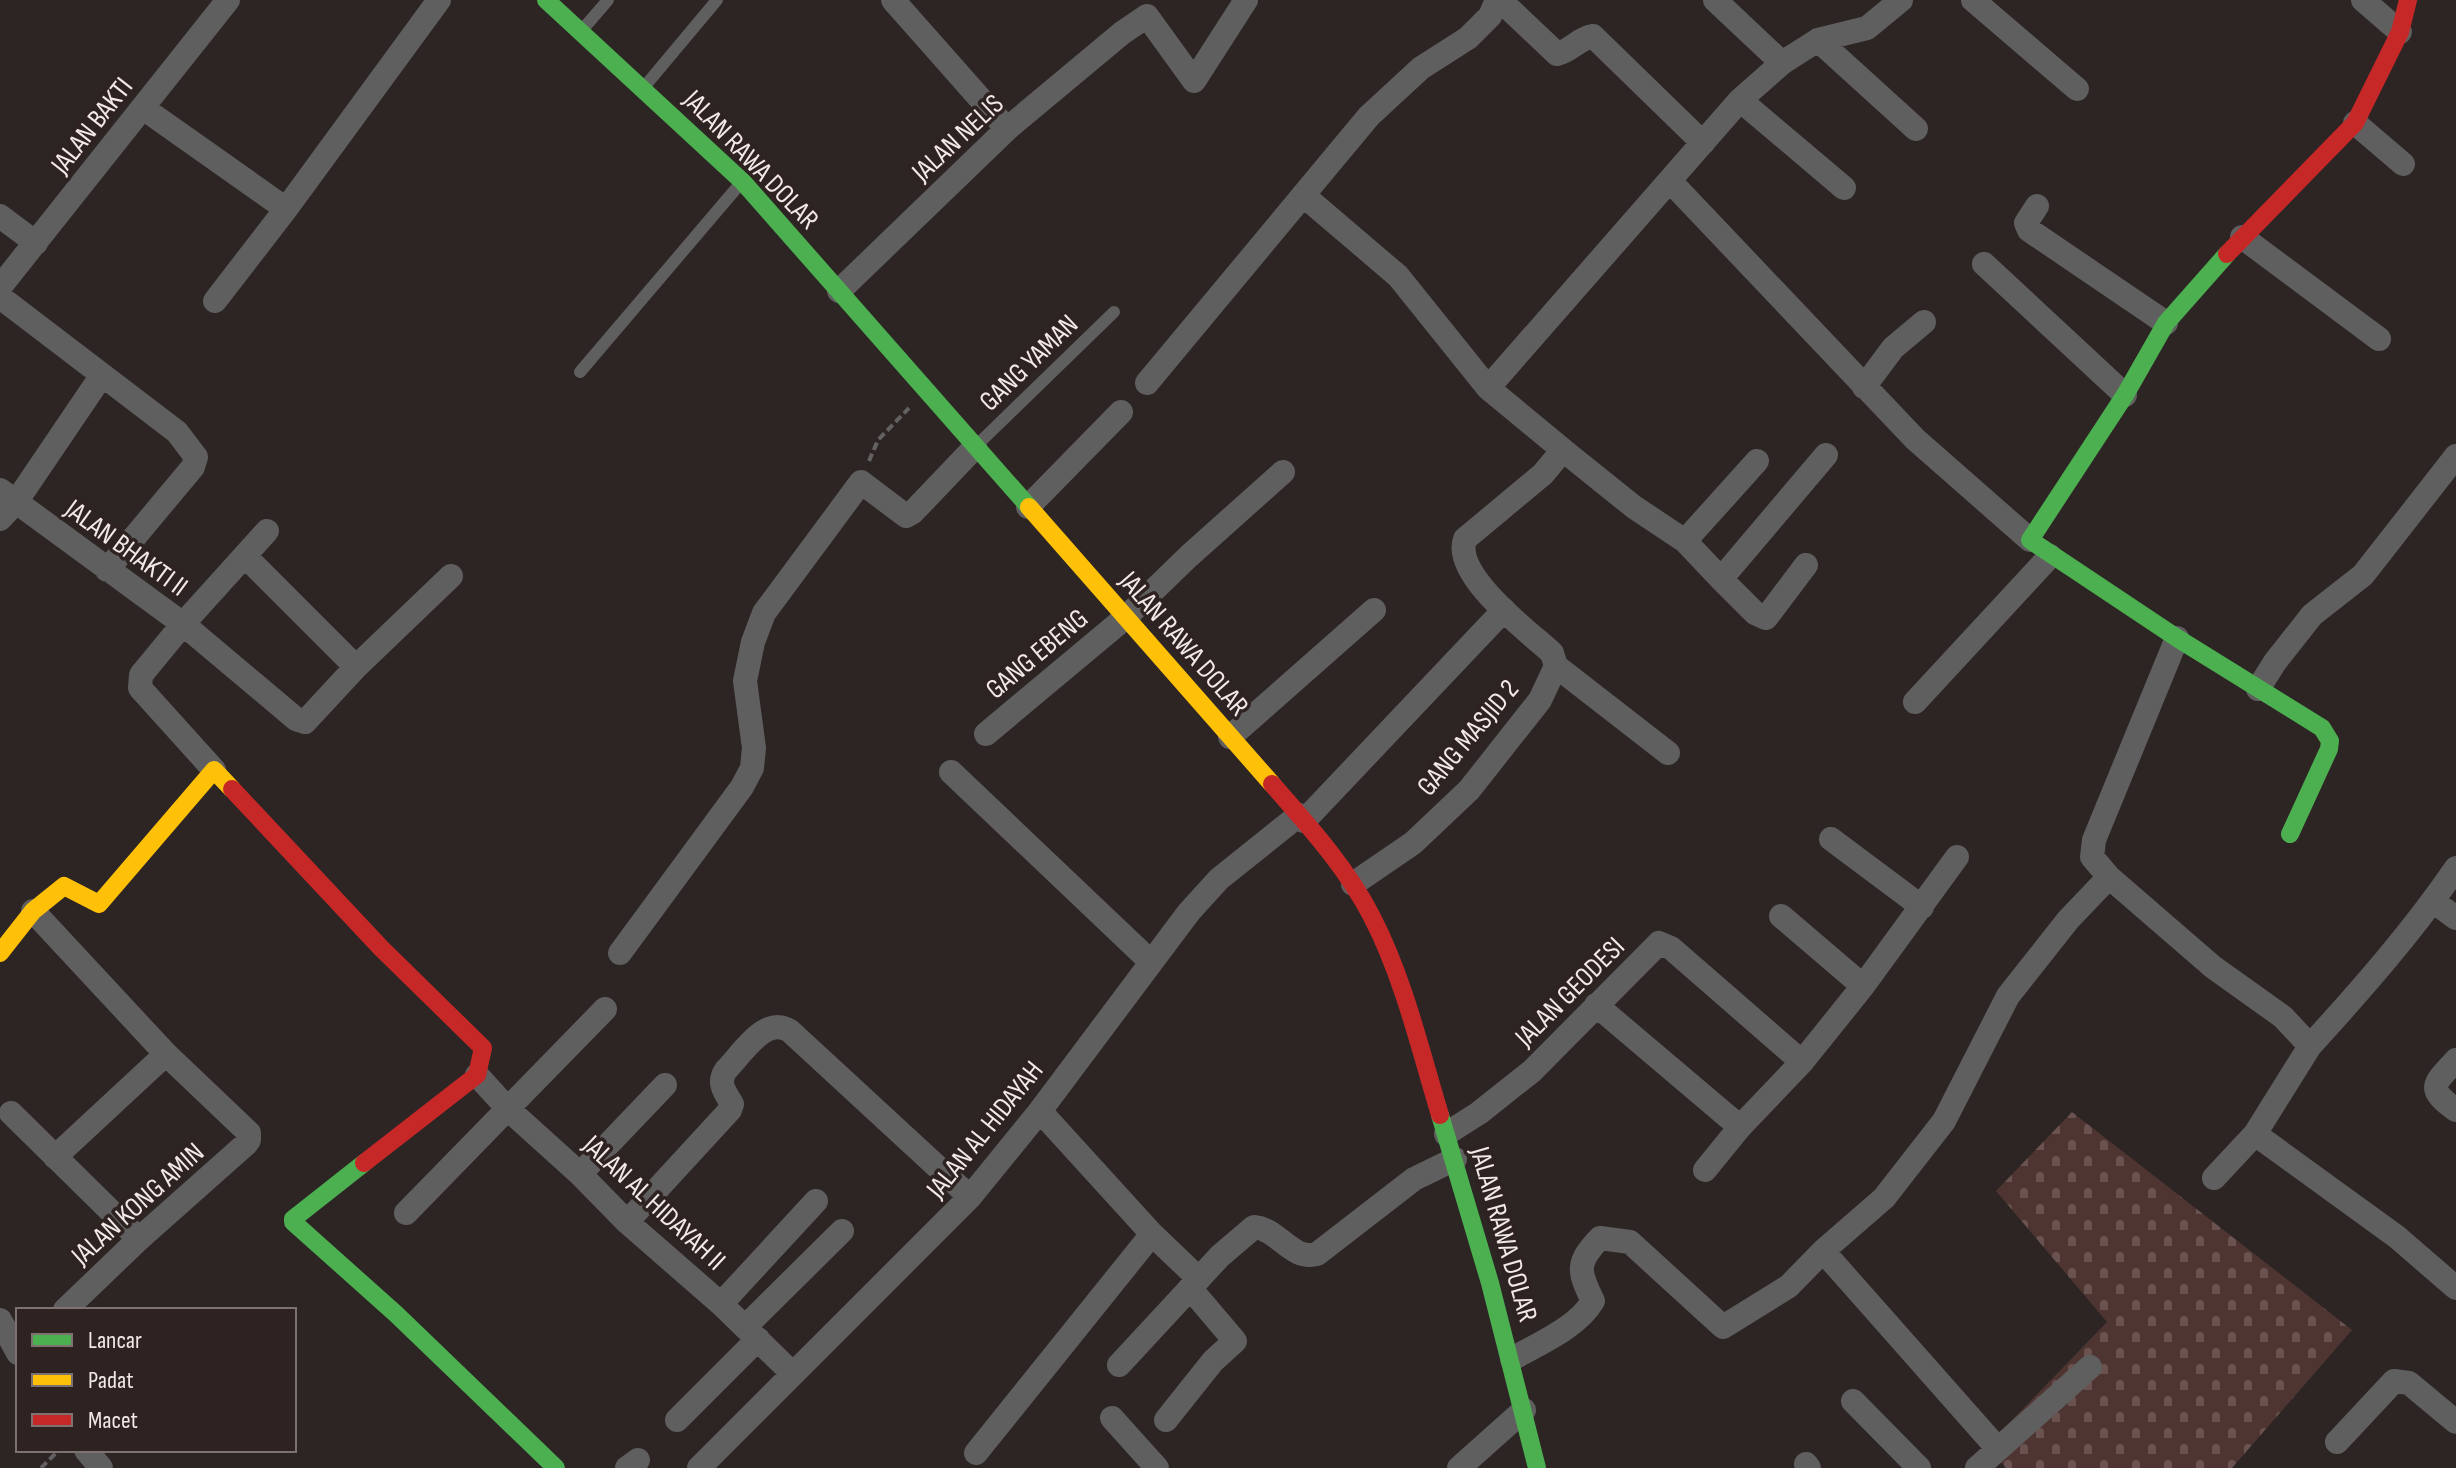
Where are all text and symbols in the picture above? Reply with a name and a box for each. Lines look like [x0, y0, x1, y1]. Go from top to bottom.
street label: JALAN BAKTI [44, 71, 140, 181]
street label: JALAN RAWA DOLAR [676, 83, 825, 236]
street label: JALAN NELIS [905, 88, 1011, 189]
street label: GANG YAMAN [973, 308, 1085, 418]
street label: JALAN BHAKTI II [58, 492, 194, 604]
street label: JALAN RAWA DOLAR [1112, 564, 1256, 723]
street label: GANG EBENG [979, 602, 1095, 706]
street label: GANG MASJID 2 [1410, 673, 1526, 803]
street label: JALAN GEODESI [1508, 931, 1632, 1054]
street label: JALAN AL HIDAYAH [919, 1055, 1050, 1206]
street label: JALAN AL HIDAYAH II [575, 1128, 732, 1277]
street label: JALAN KONG AMIN [64, 1136, 211, 1273]
street label: JALAN RAWA DOLAR [1463, 1142, 1544, 1326]
legend [16, 1308, 296, 1452]
text: Lancar [88, 1326, 142, 1355]
text: Padat [88, 1366, 134, 1395]
text: Macet [88, 1406, 138, 1435]

